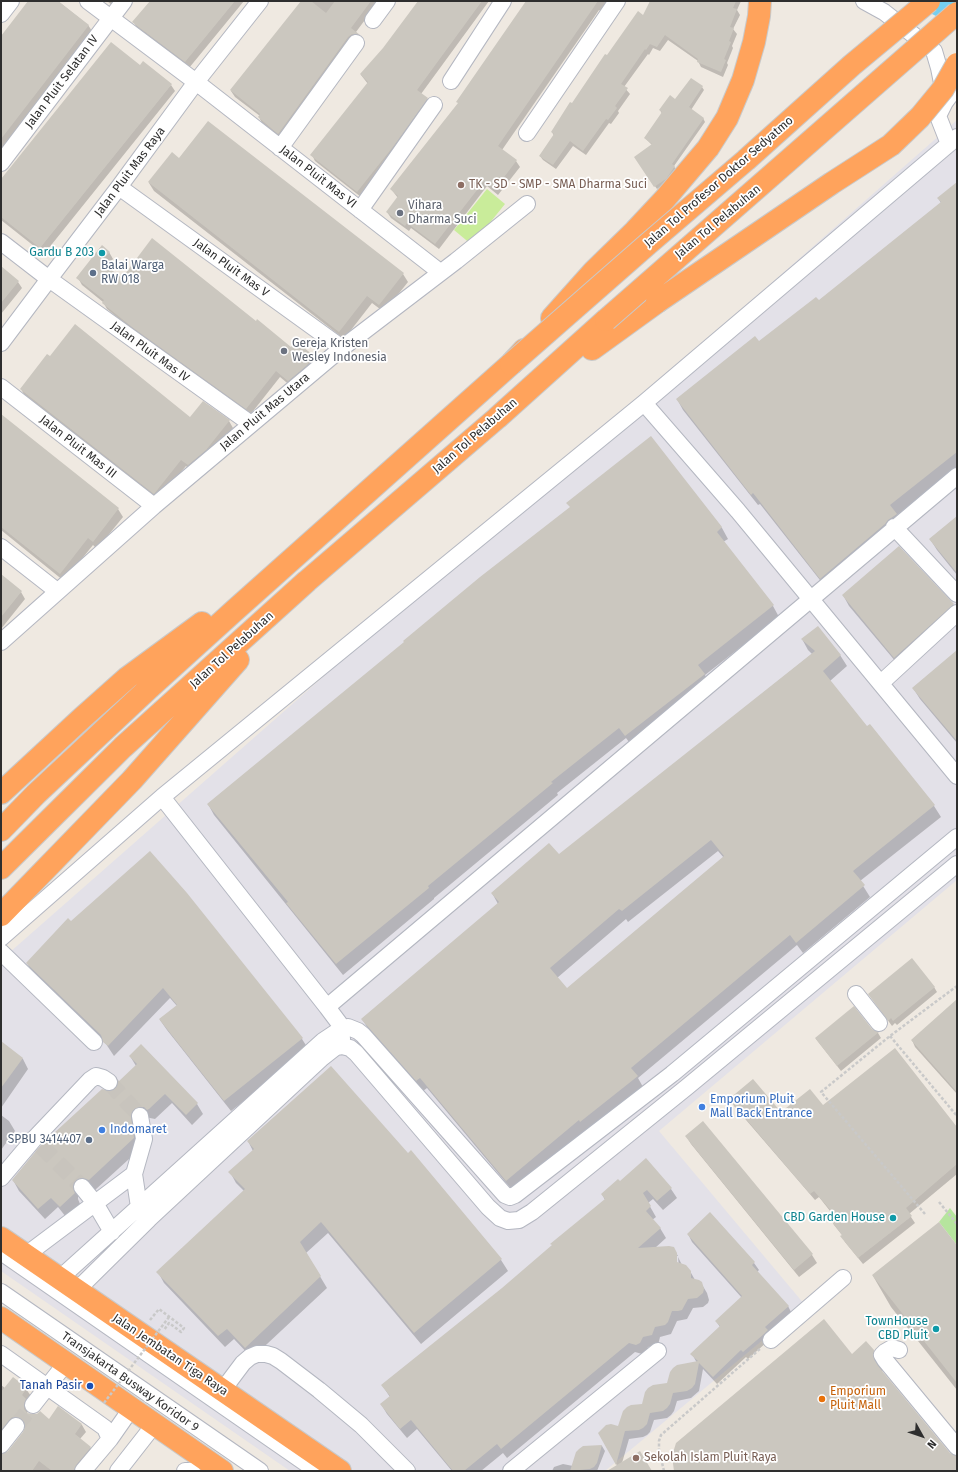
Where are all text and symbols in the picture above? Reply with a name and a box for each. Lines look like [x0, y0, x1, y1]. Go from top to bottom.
street label: Jalan Pluit Selatan IV [22, 33, 102, 131]
street label: Jalan Tol Profesor Doktor Sedyatmo [642, 113, 796, 251]
street label: Jalan Pluit Mas Raya [92, 124, 168, 220]
street label: Jalan Pluit Mas VI [277, 143, 359, 211]
place label: TK - SD - SMP - SMA Dharma Suci [469, 178, 647, 192]
marker: TK - SD - SMP - SMA Dharma Suci [456, 180, 466, 190]
street label: Jalan Tol Pelabuhan [672, 182, 764, 262]
place label: Vihara Dharma Suci [408, 199, 477, 227]
marker: Vihara Dharma Suci [395, 208, 405, 218]
street label: Jalan Pluit Mas V [190, 236, 272, 300]
place label: Gardu B 203 [29, 246, 94, 260]
marker: Gardu B 203 [97, 248, 107, 258]
place label: Balai Warga RW 018 [101, 259, 164, 287]
marker: Balai Warga RW 018 [88, 268, 98, 278]
street label: Jalan Pluit Mas IV [108, 319, 192, 385]
place label: Gereja Kristen Wesley Indonesia [292, 337, 387, 365]
marker: Gereja Kristen Wesley Indonesia [279, 346, 289, 356]
street label: Jalan Pluit Mas Utara [217, 370, 313, 454]
street label: Jalan Tol Pelabuhan [430, 395, 520, 477]
street label: Jalan Pluit Mas III [37, 412, 119, 482]
street label: Jalan Tol Pelabuhan [187, 609, 277, 691]
place label: Emporium Pluit Mall Back Entrance [710, 1093, 812, 1121]
marker: Emporium Pluit Mall Back Entrance [697, 1102, 707, 1112]
place label: Indomaret [110, 1123, 167, 1137]
marker: Indomaret [97, 1125, 107, 1135]
place label: SPBU 3414407 [8, 1133, 81, 1147]
marker: SPBU 3414407 [84, 1135, 94, 1145]
place label: CBD Garden House [783, 1211, 885, 1225]
marker: CBD Garden House [888, 1213, 898, 1223]
street label: Jalan Jembatan Tiga Raya [109, 1311, 231, 1399]
place label: TownHouse CBD Pluit [866, 1315, 928, 1343]
marker: TownHouse CBD Pluit [931, 1324, 941, 1334]
street label: Transjakarta Busway Koridor 9 [59, 1329, 201, 1435]
place label: Tanah Pasir [20, 1379, 82, 1393]
marker: Tanah Pasir [85, 1381, 95, 1391]
place label: Emporium Pluit Mall [830, 1385, 886, 1413]
marker: Emporium Pluit Mall [817, 1394, 827, 1404]
north arrow [902, 1416, 942, 1456]
text: N [924, 1437, 939, 1451]
place label: Sekolah Islam Pluit Raya [644, 1451, 777, 1465]
marker: Sekolah Islam Pluit Raya [631, 1453, 641, 1463]

